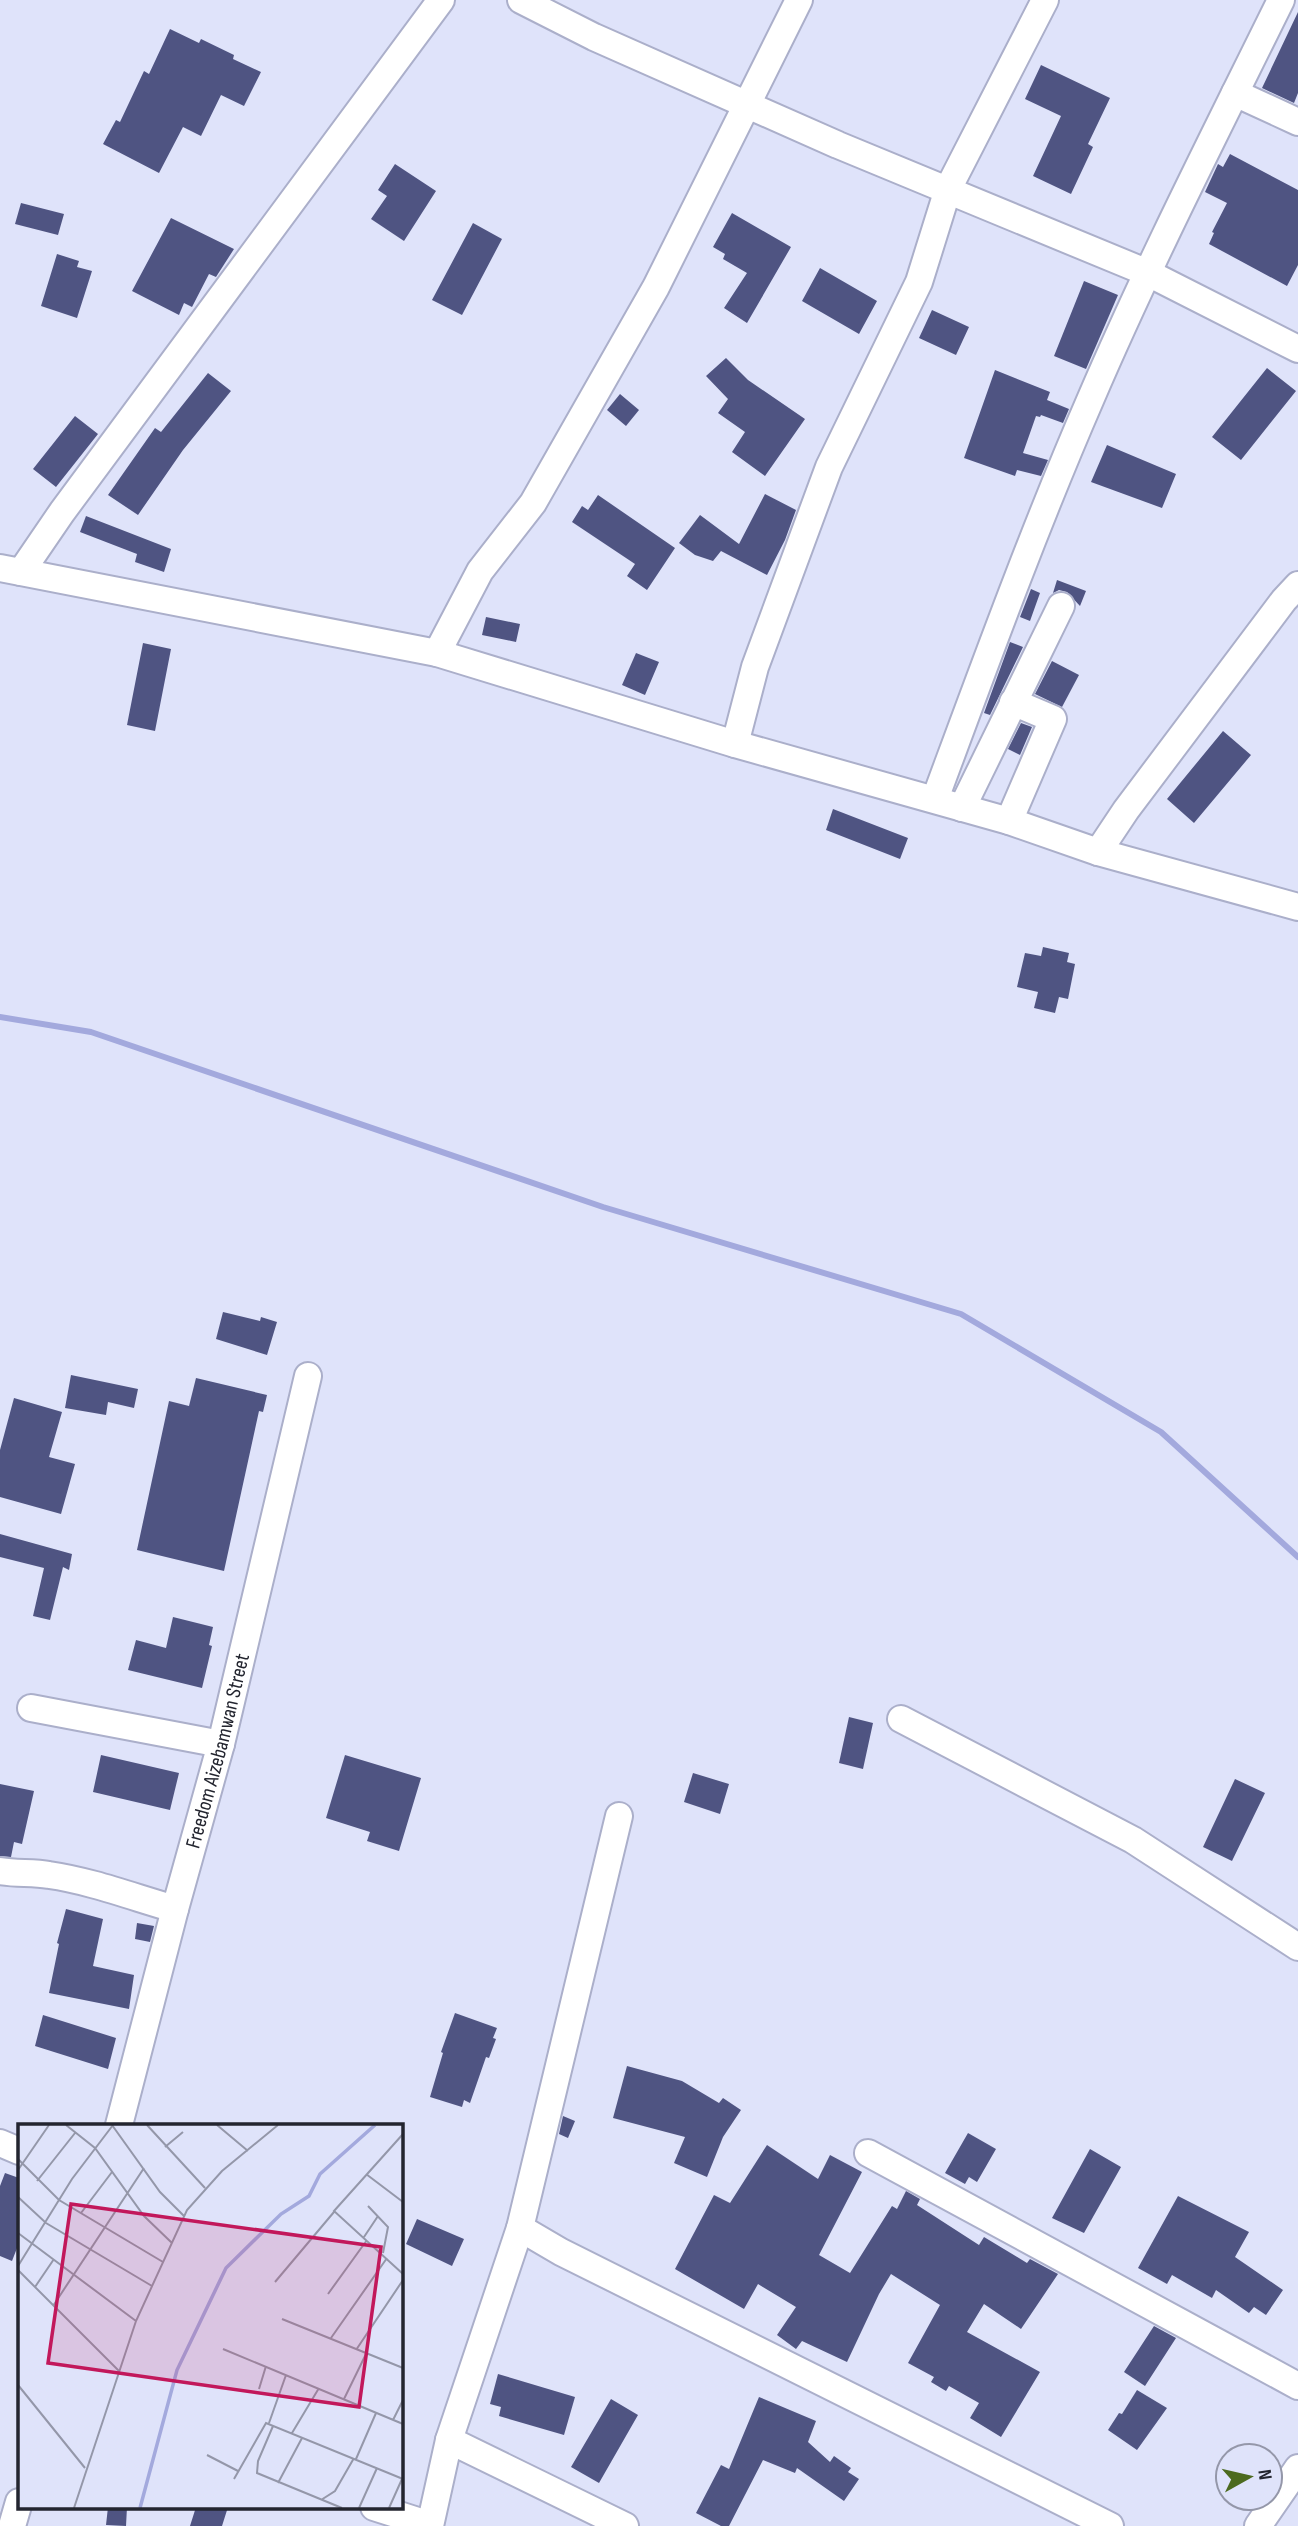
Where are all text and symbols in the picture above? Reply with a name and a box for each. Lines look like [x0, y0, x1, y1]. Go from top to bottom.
street label: Freedom Aizebamwan Street [181, 1651, 255, 1851]
inset map [18, 2124, 402, 2508]
north arrow [1214, 2442, 1284, 2512]
text: N [1252, 2468, 1276, 2481]

